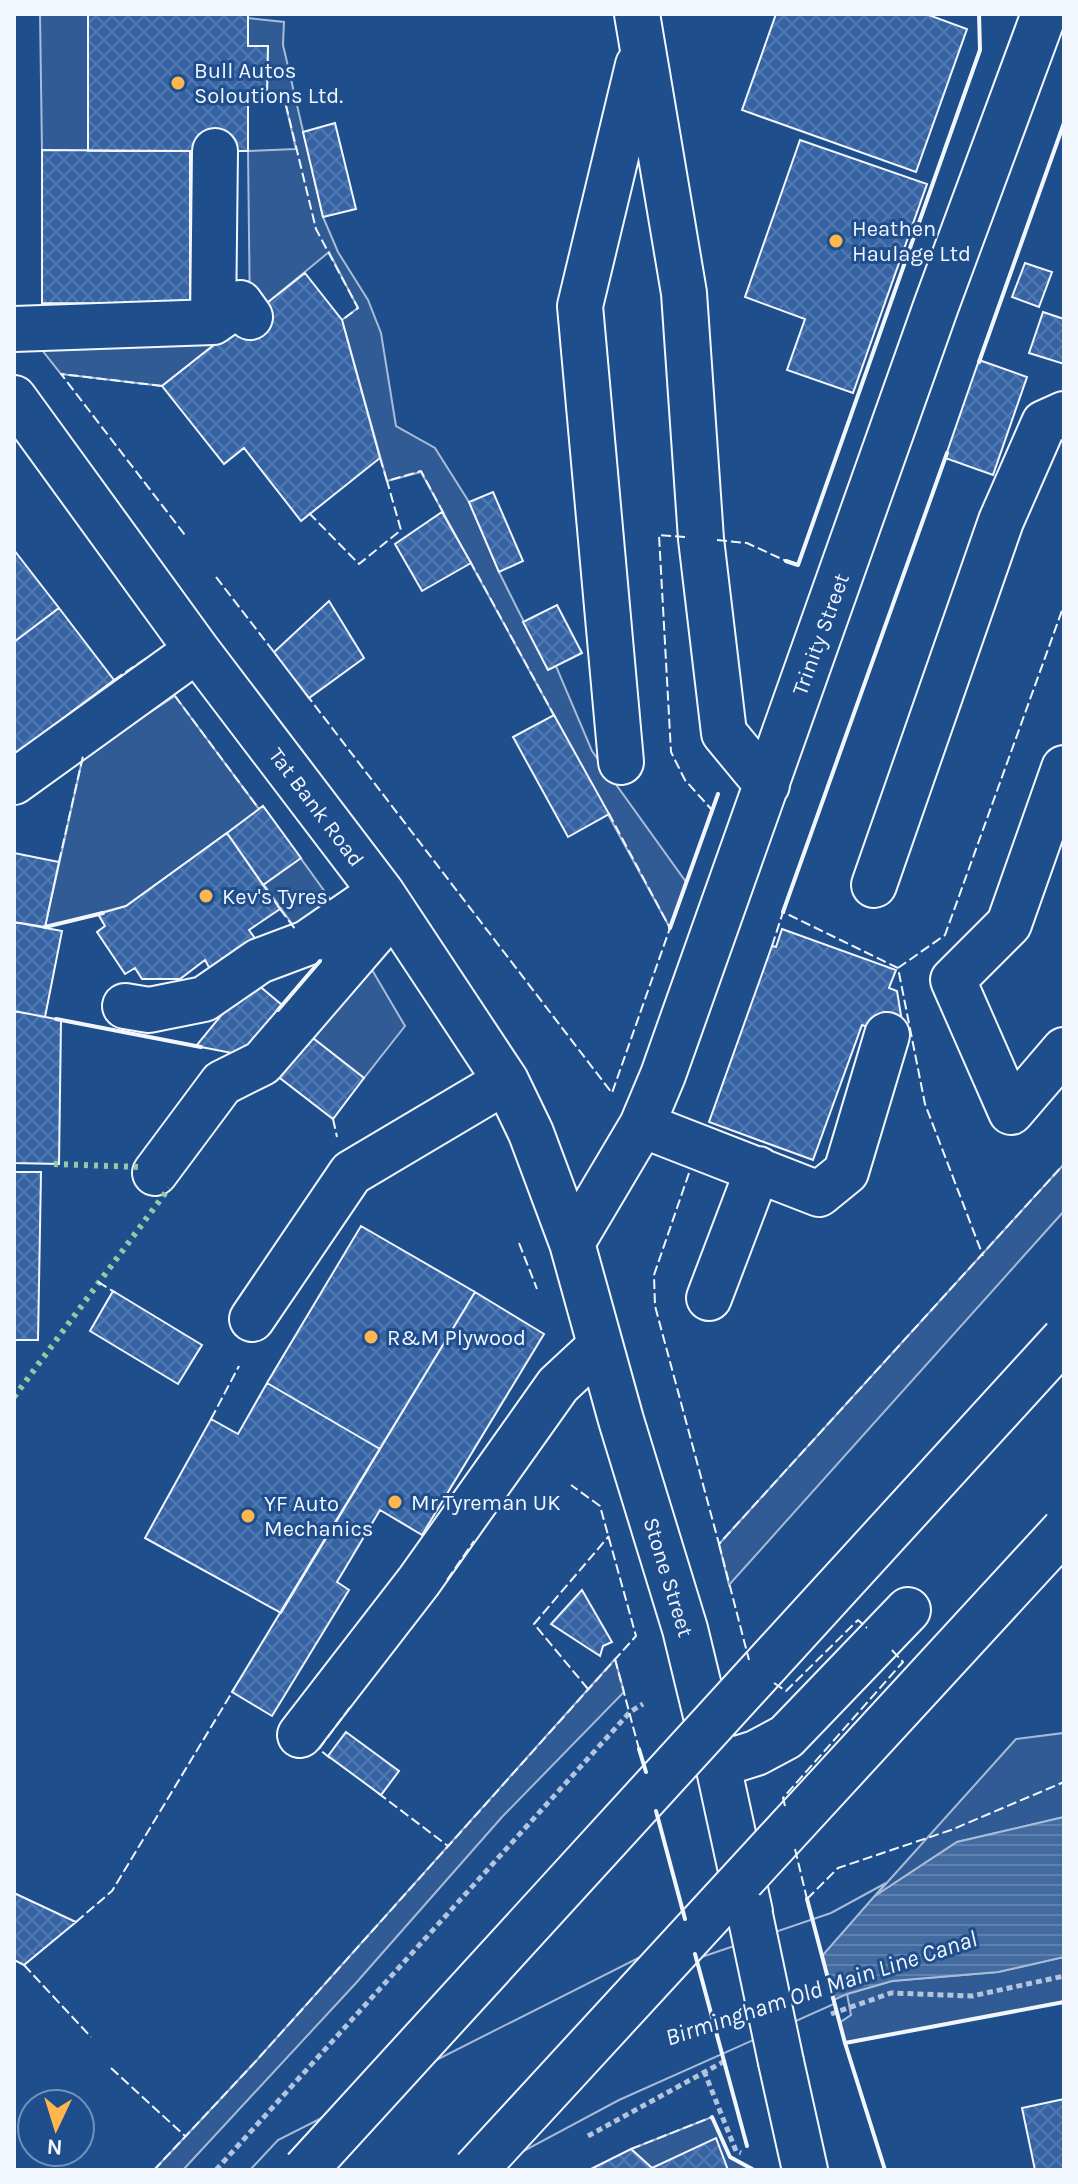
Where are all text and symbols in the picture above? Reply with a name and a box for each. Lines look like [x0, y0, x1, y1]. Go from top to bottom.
place label: Bull Autos Soloutions Ltd. [194, 58, 343, 109]
marker: Bull Autos Soloutions Ltd. [169, 74, 187, 92]
place label: Heathen Haulage Ltd [852, 216, 971, 267]
marker: Heathen Haulage Ltd [827, 232, 845, 250]
street label: Trinity Street [787, 570, 855, 699]
street label: Tat Bank Road [263, 743, 369, 872]
place label: Kev's Tyres [222, 884, 328, 910]
marker: Kev's Tyres [197, 887, 215, 905]
place label: R&M Plywood [387, 1325, 526, 1351]
marker: R&M Plywood [362, 1328, 380, 1346]
place label: Mr Tyreman UK [411, 1490, 561, 1516]
place label: YF Auto Mechanics [264, 1491, 373, 1542]
marker: Mr Tyreman UK [386, 1493, 404, 1511]
marker: YF Auto Mechanics [239, 1507, 257, 1525]
street label: Stone Street [638, 1514, 699, 1640]
water label: Birmingham Old Main Line Canal [662, 1924, 980, 2052]
north arrow [16, 2088, 96, 2168]
text: N [46, 2133, 63, 2160]

